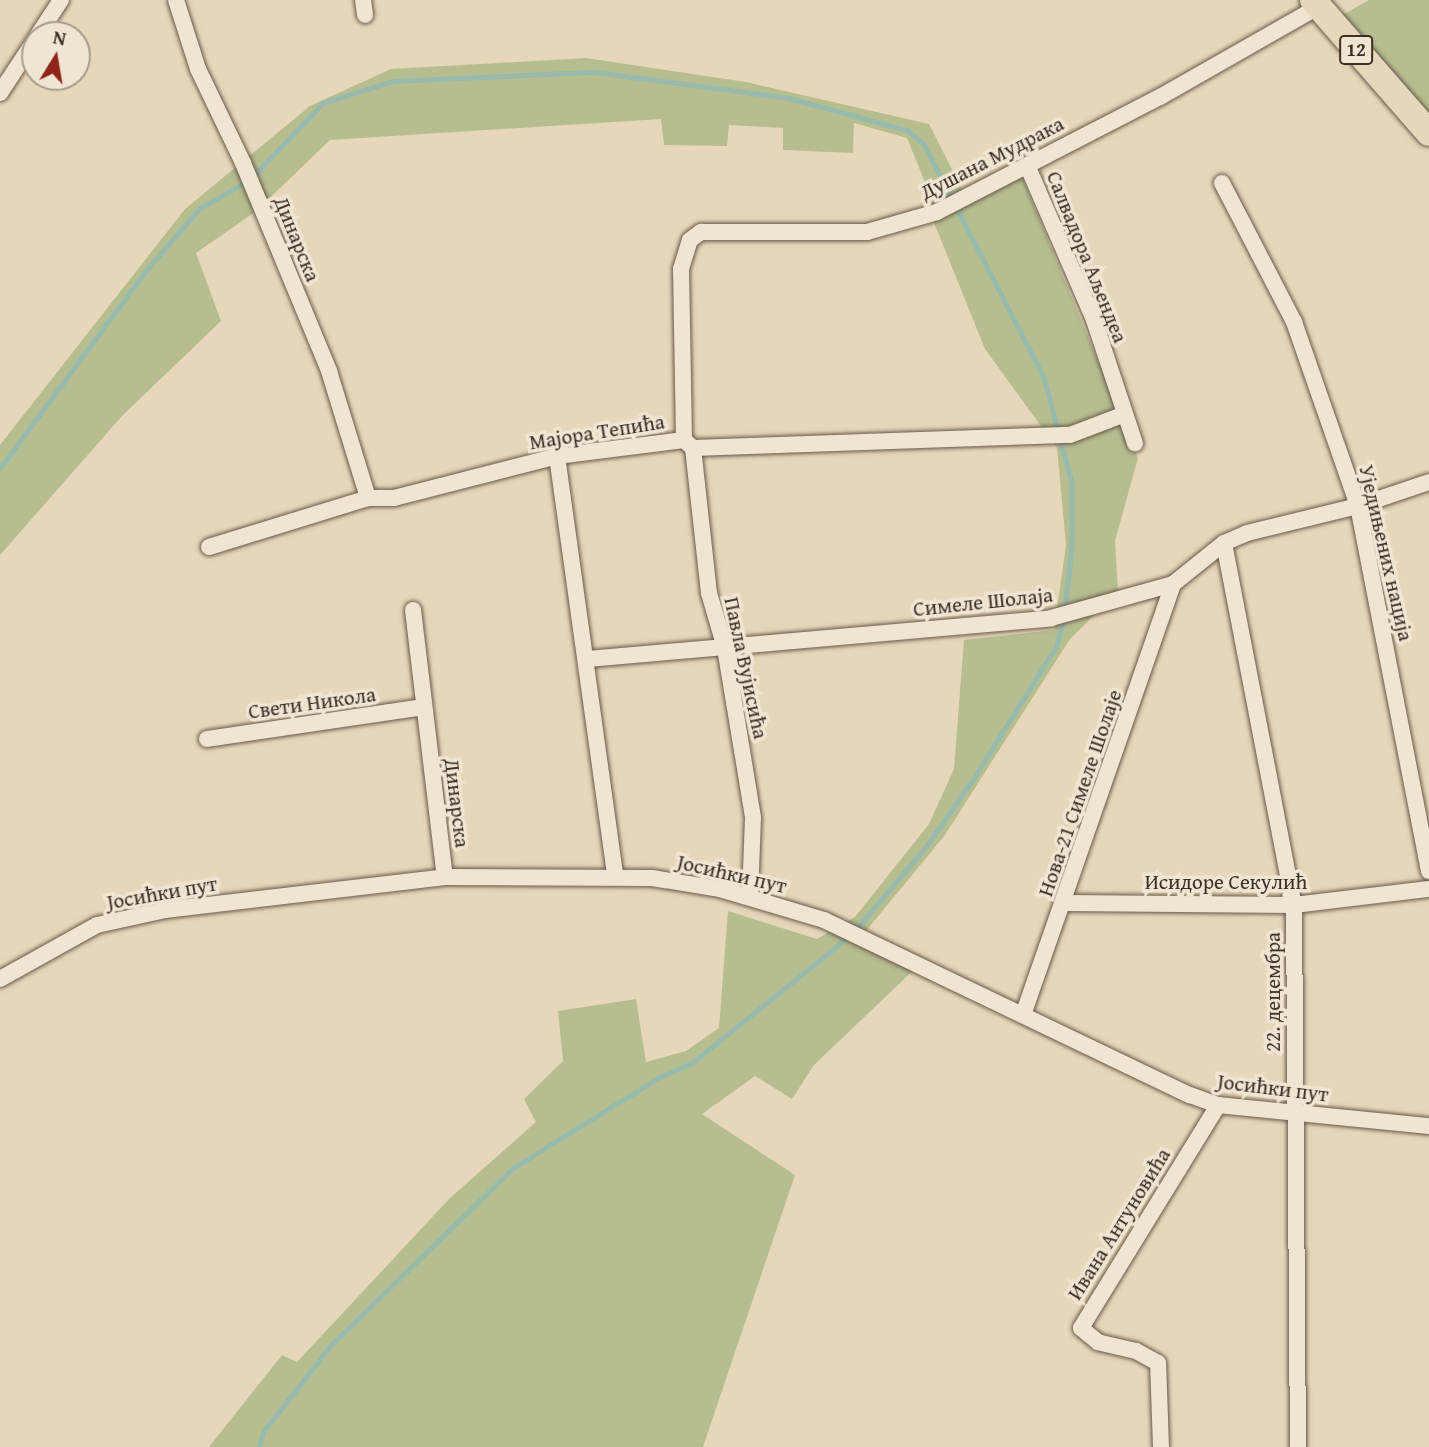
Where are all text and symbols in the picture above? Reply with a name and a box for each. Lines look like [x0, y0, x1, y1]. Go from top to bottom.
north arrow [21, 21, 91, 91]
text: N [51, 22, 69, 52]
road number: 12 [1338, 34, 1374, 66]
street label: Душана Мудрака [916, 111, 1068, 205]
street label: Салвадора Аљендеа [1041, 168, 1133, 346]
street label: Динарска [269, 193, 325, 285]
street label: Мајора Тепића [528, 409, 666, 455]
street label: Уједињених нација [1353, 462, 1419, 644]
street label: Симеле Шолаја [912, 582, 1054, 622]
street label: Павла Вујисића [719, 595, 773, 741]
street label: Свети Никола [247, 682, 377, 724]
street label: Нова-21 Симеле Шолаје [1033, 686, 1127, 900]
street label: Динарска [439, 757, 475, 849]
street label: Јосићки пут [675, 849, 789, 899]
street label: Исидоре Секулић [1145, 869, 1307, 895]
street label: Јосићки пут [105, 871, 219, 915]
street label: 22. децембра [1260, 932, 1286, 1052]
street label: Јосићки пут [1216, 1069, 1330, 1107]
street label: Ивана Антуновића [1062, 1143, 1176, 1305]

